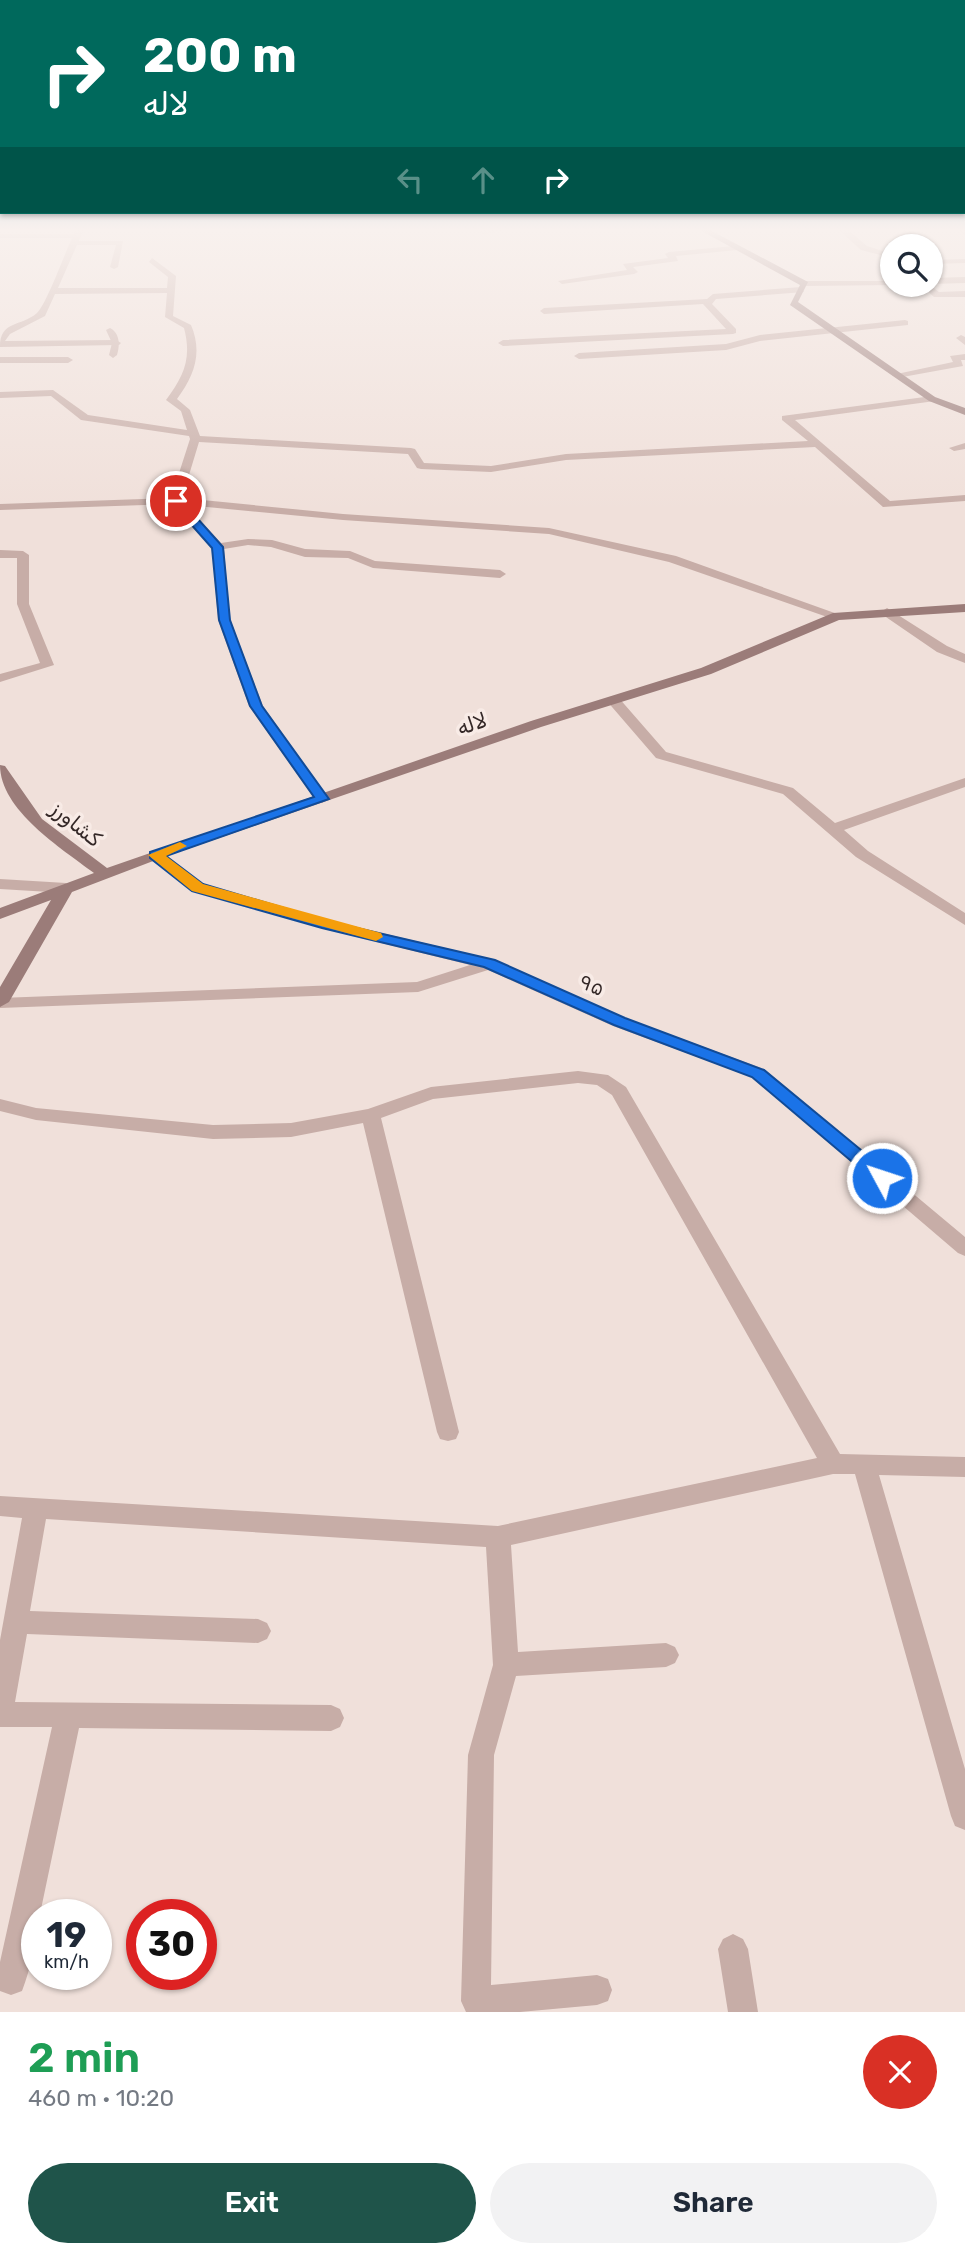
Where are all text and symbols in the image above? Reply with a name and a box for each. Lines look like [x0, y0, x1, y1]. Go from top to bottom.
text: 200 m [143, 26, 297, 84]
icon: right [28, 28, 119, 119]
text: لاله [143, 85, 189, 123]
icon: left [391, 161, 429, 199]
icon: ahead [464, 161, 502, 199]
icon: right [537, 161, 575, 199]
map controls [880, 234, 943, 297]
button: search [880, 234, 943, 297]
pin [146, 471, 206, 531]
icon: arrive [157, 482, 195, 520]
street label: لاله [453, 707, 490, 740]
street label: کشاورز [44, 794, 107, 853]
street label: ۹۵ [576, 968, 609, 1001]
position arrow [845, 1141, 919, 1215]
speed limit sign: 30 [126, 1899, 217, 1990]
text: 19 [47, 1914, 86, 1956]
text: km/h [44, 1951, 89, 1973]
text: 2 min [28, 2033, 140, 2083]
button: close [863, 2035, 937, 2109]
text: 460 m · 10:20 [28, 2084, 174, 2112]
button: Exit [28, 2163, 476, 2243]
button: Share [490, 2163, 937, 2243]

